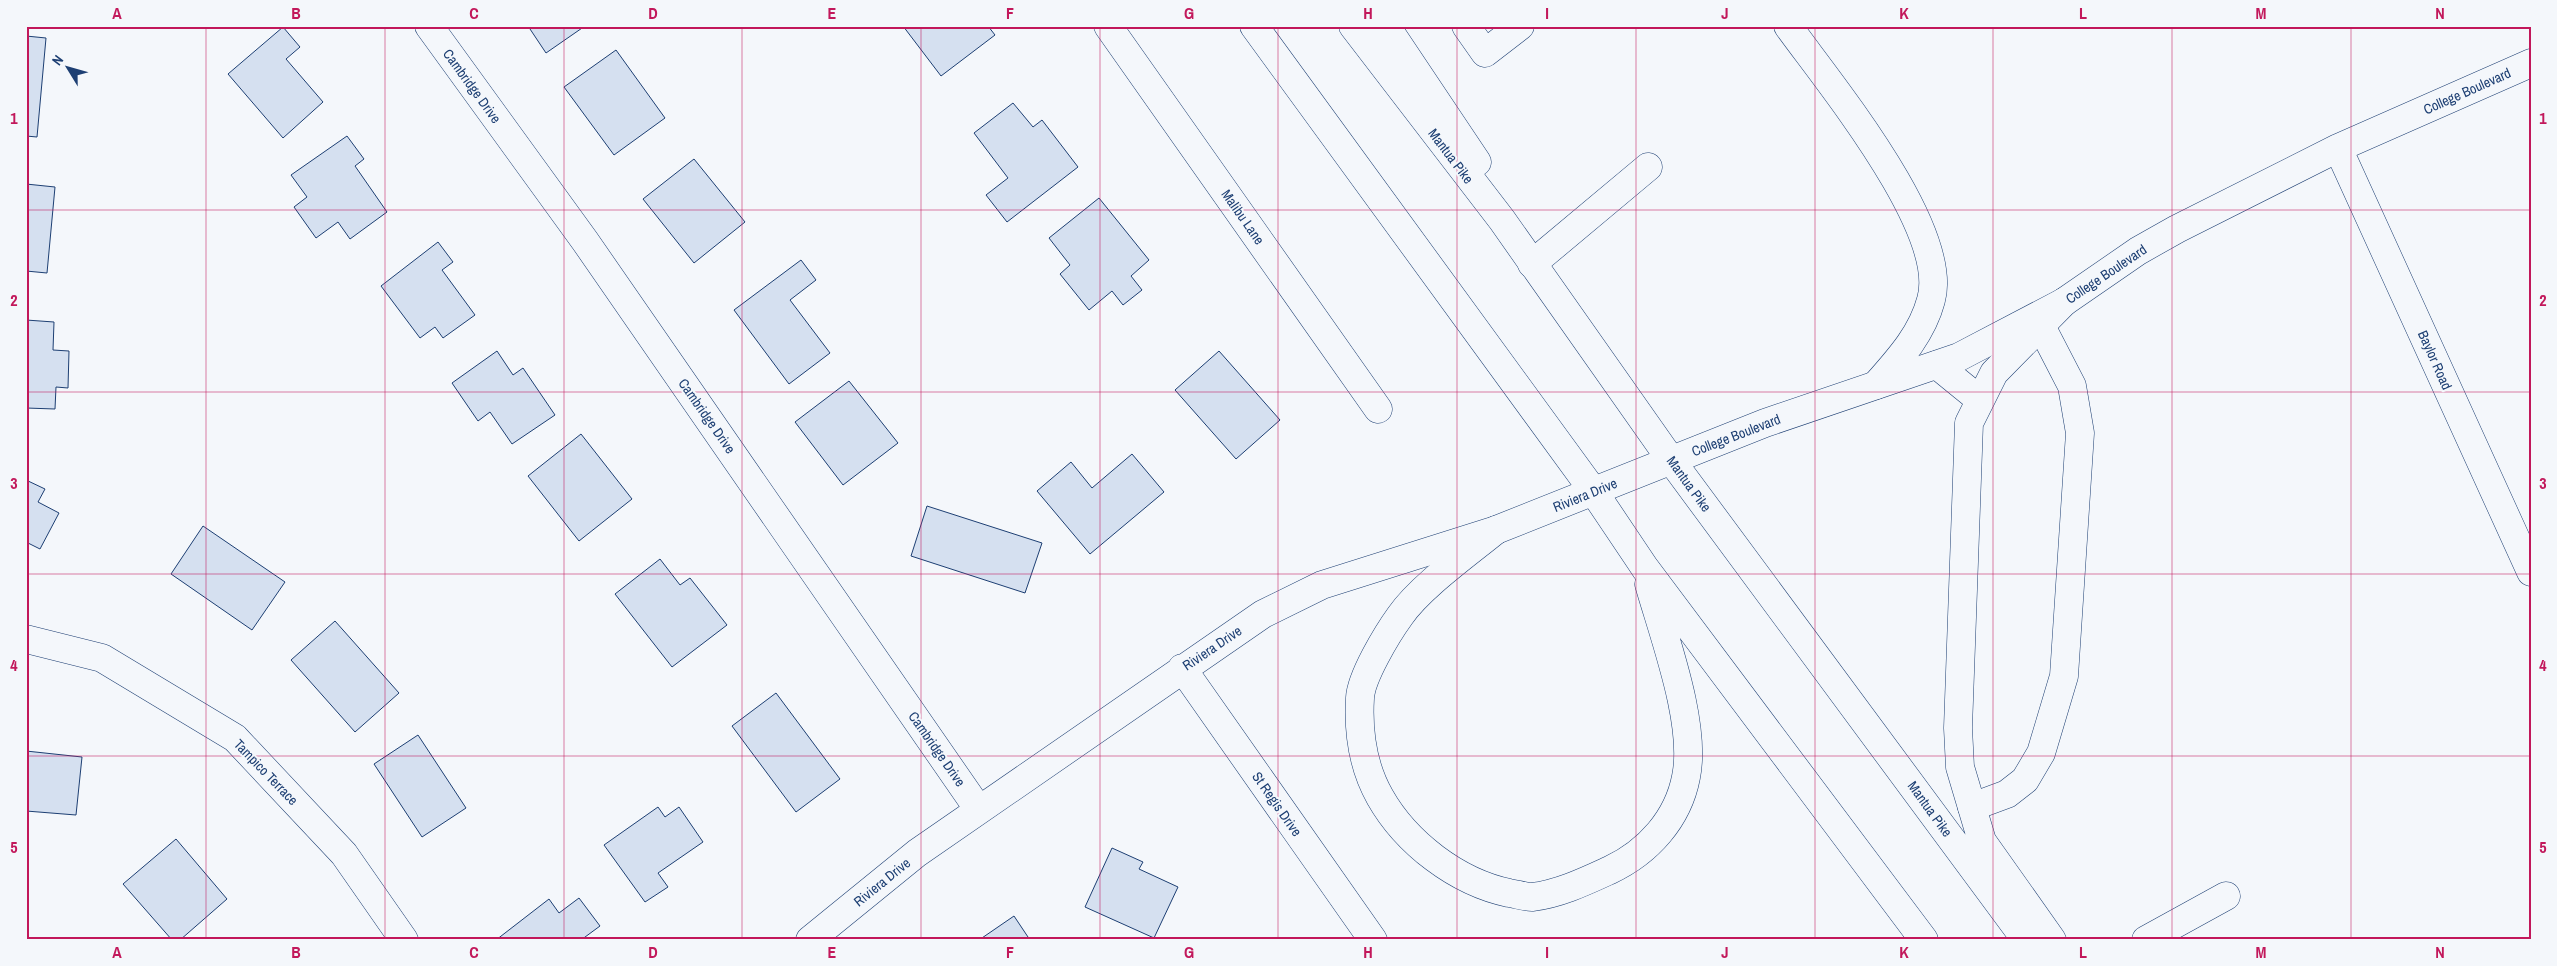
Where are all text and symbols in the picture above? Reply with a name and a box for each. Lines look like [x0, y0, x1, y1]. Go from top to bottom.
text: A [112, 2, 122, 24]
text: B [291, 2, 301, 24]
text: C [469, 2, 479, 24]
text: D [648, 2, 658, 24]
text: E [828, 2, 837, 24]
text: F [1006, 2, 1014, 24]
text: G [1184, 2, 1194, 24]
text: H [1363, 2, 1373, 24]
text: I [1545, 2, 1549, 24]
text: J [1721, 2, 1729, 24]
text: K [1899, 2, 1909, 24]
text: L [2079, 2, 2087, 24]
text: M [2256, 2, 2267, 24]
text: N [2435, 2, 2445, 24]
north arrow [42, 42, 92, 92]
street label: Cambridge Drive [439, 45, 505, 127]
text: N [48, 51, 67, 69]
street label: College Boulevard [2420, 64, 2514, 118]
text: 1 [10, 107, 18, 129]
text: 1 [2539, 107, 2547, 129]
street label: Mantua Pike [1424, 125, 1478, 187]
street label: Malibu Lane [1218, 186, 1268, 248]
street label: College Boulevard [2062, 240, 2150, 308]
text: 2 [10, 289, 18, 311]
text: 2 [2539, 289, 2547, 311]
street label: Baylor Road [2414, 327, 2456, 393]
street label: Cambridge Drive [675, 375, 739, 457]
street label: College Boulevard [1689, 410, 1783, 460]
street label: Mantua Pike [1663, 453, 1715, 515]
text: 3 [10, 472, 18, 494]
text: 3 [2539, 472, 2547, 494]
street label: Riviera Drive [1550, 474, 1620, 516]
street label: Riviera Drive [1179, 622, 1245, 674]
text: 4 [10, 654, 18, 676]
text: 4 [2539, 654, 2547, 676]
street label: Cambridge Drive [905, 708, 969, 790]
street label: Tampico Terrace [230, 735, 302, 809]
street label: St Regis Drive [1248, 768, 1306, 840]
street label: Mantua Pike [1904, 778, 1956, 840]
text: 5 [10, 836, 18, 858]
text: 5 [2539, 836, 2547, 858]
street label: Riviera Drive [850, 854, 914, 910]
text: A [112, 941, 122, 963]
text: B [291, 941, 301, 963]
text: C [469, 941, 479, 963]
text: D [648, 941, 658, 963]
text: E [828, 941, 837, 963]
text: F [1006, 941, 1014, 963]
text: G [1184, 941, 1194, 963]
text: H [1363, 941, 1373, 963]
text: I [1545, 941, 1549, 963]
text: J [1721, 941, 1729, 963]
text: K [1899, 941, 1909, 963]
text: L [2079, 941, 2087, 963]
text: M [2256, 941, 2267, 963]
text: N [2435, 941, 2445, 963]

